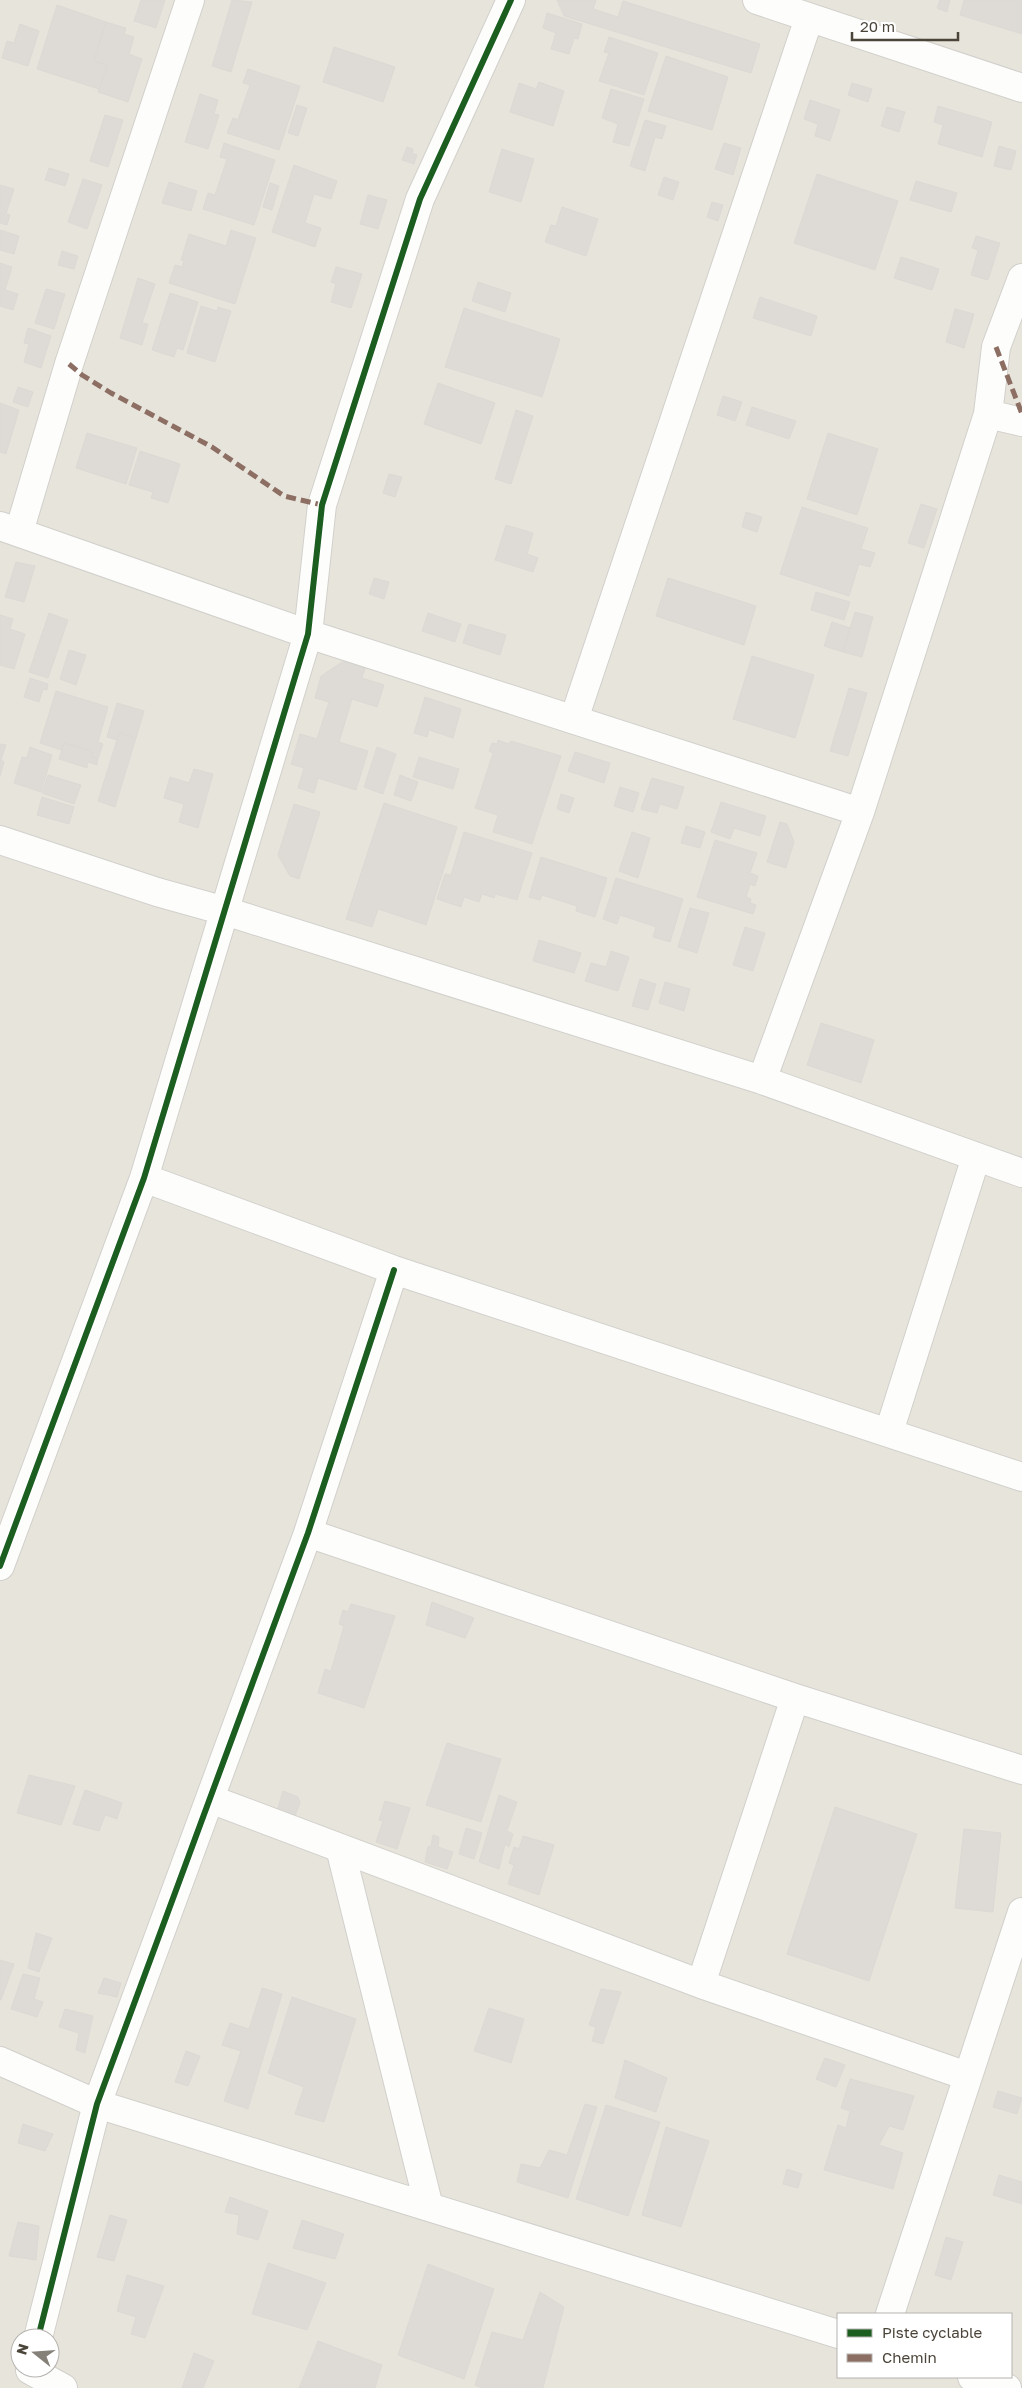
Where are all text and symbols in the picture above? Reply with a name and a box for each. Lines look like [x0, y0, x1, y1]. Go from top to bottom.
scale bar [852, 10, 958, 42]
text: 20 m [860, 17, 895, 35]
legend [837, 2313, 1012, 2378]
text: Piste cyclable [882, 2323, 983, 2341]
north arrow [10, 2328, 60, 2378]
text: N [12, 2341, 32, 2357]
text: Chemin [882, 2348, 937, 2366]

